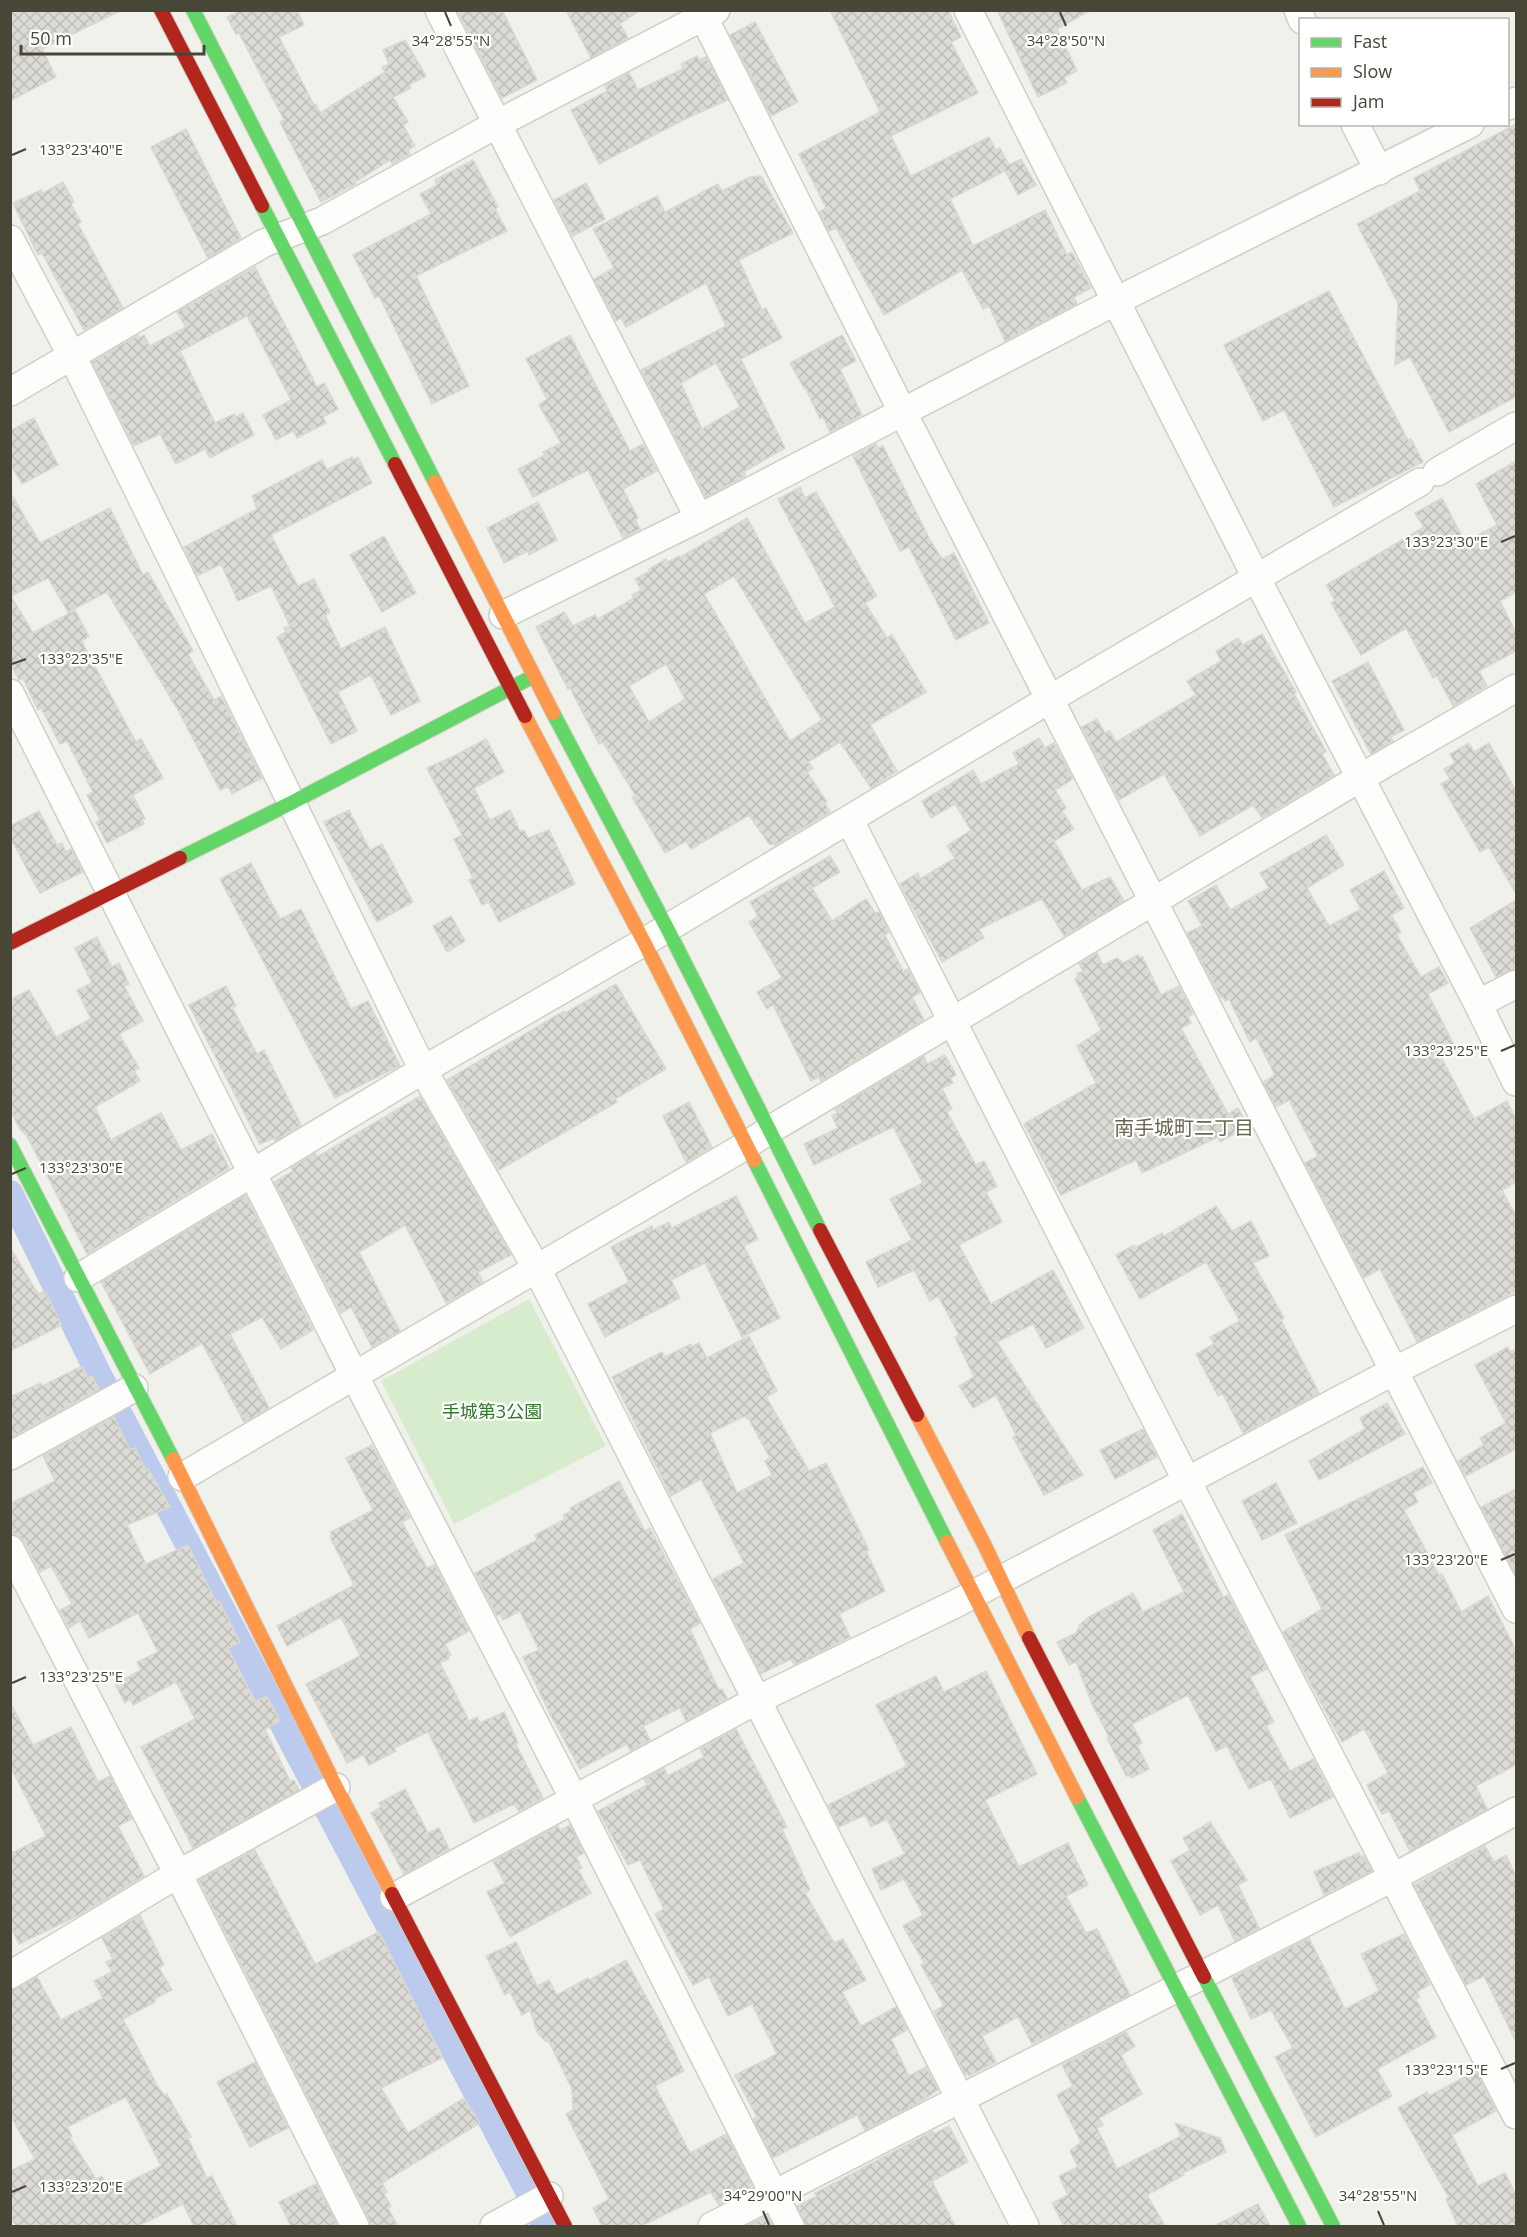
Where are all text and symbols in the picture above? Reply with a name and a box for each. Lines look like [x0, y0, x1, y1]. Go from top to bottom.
scale bar [21, 18, 204, 56]
legend [1299, 18, 1509, 126]
text: 50 m [30, 26, 72, 50]
text: Fast [1353, 29, 1387, 53]
text: 34°28'55"N [412, 30, 490, 50]
text: 34°28'50"N [1027, 30, 1105, 50]
text: Slow [1353, 59, 1392, 83]
text: Jam [1351, 89, 1385, 113]
text: 133°23'40"E [39, 139, 123, 159]
text: 133°23'30"E [1404, 531, 1488, 551]
text: 133°23'35"E [39, 648, 123, 668]
text: 133°23'25"E [1404, 1040, 1488, 1060]
district label: 南手城町二丁目 [1114, 1114, 1254, 1141]
text: 133°23'30"E [39, 1157, 123, 1177]
park label: 手城第3公園 [442, 1399, 542, 1423]
text: 133°23'20"E [1404, 1549, 1488, 1569]
text: 133°23'25"E [39, 1666, 123, 1686]
text: 133°23'15"E [1404, 2059, 1488, 2079]
text: 133°23'20"E [39, 2176, 123, 2196]
text: 34°29'00"N [724, 2185, 802, 2205]
text: 34°28'55"N [1339, 2185, 1417, 2205]

